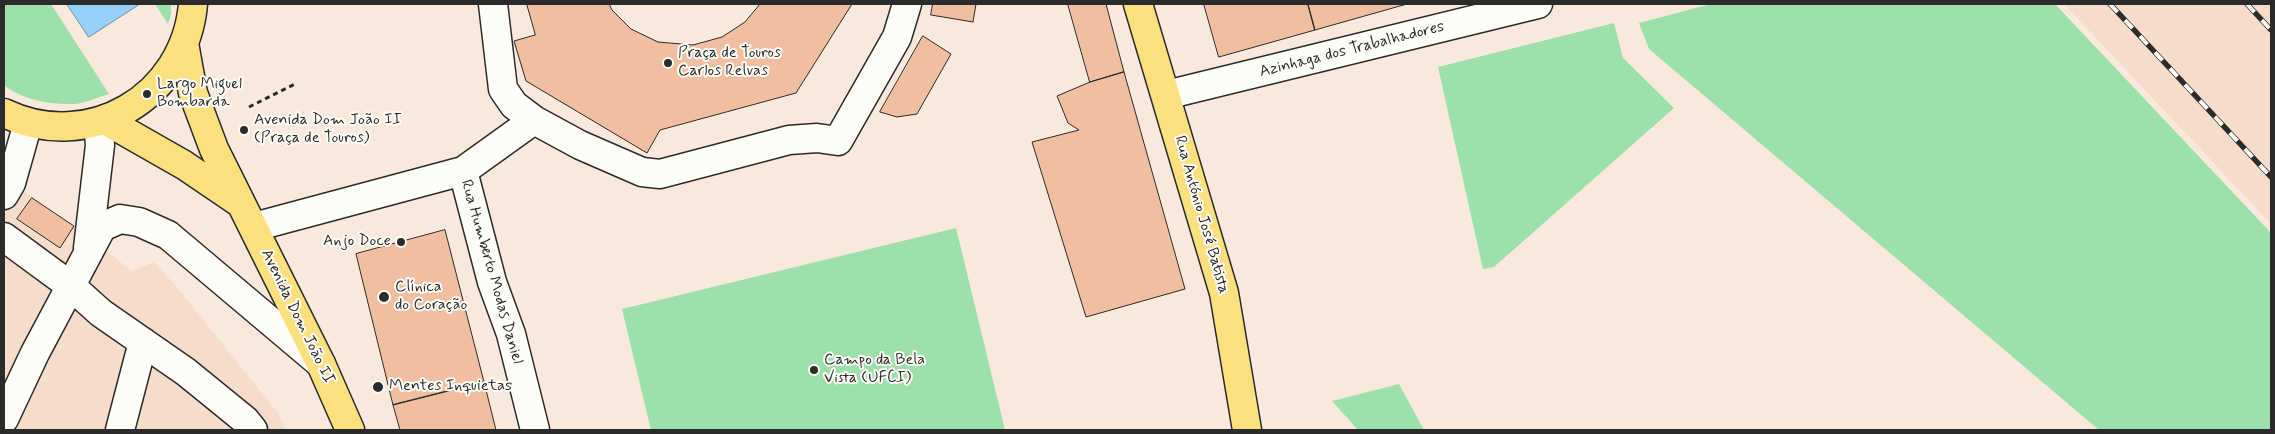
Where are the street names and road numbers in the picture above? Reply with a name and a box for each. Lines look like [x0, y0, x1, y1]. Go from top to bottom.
street label: Azinhaga dos Trabalhadores [1258, 18, 1446, 82]
street label: Rua António José Batista [1169, 134, 1233, 296]
street label: Rua Humberto Modas Daniel [455, 178, 527, 366]
street label: Avenida Dom João II [256, 246, 338, 388]

